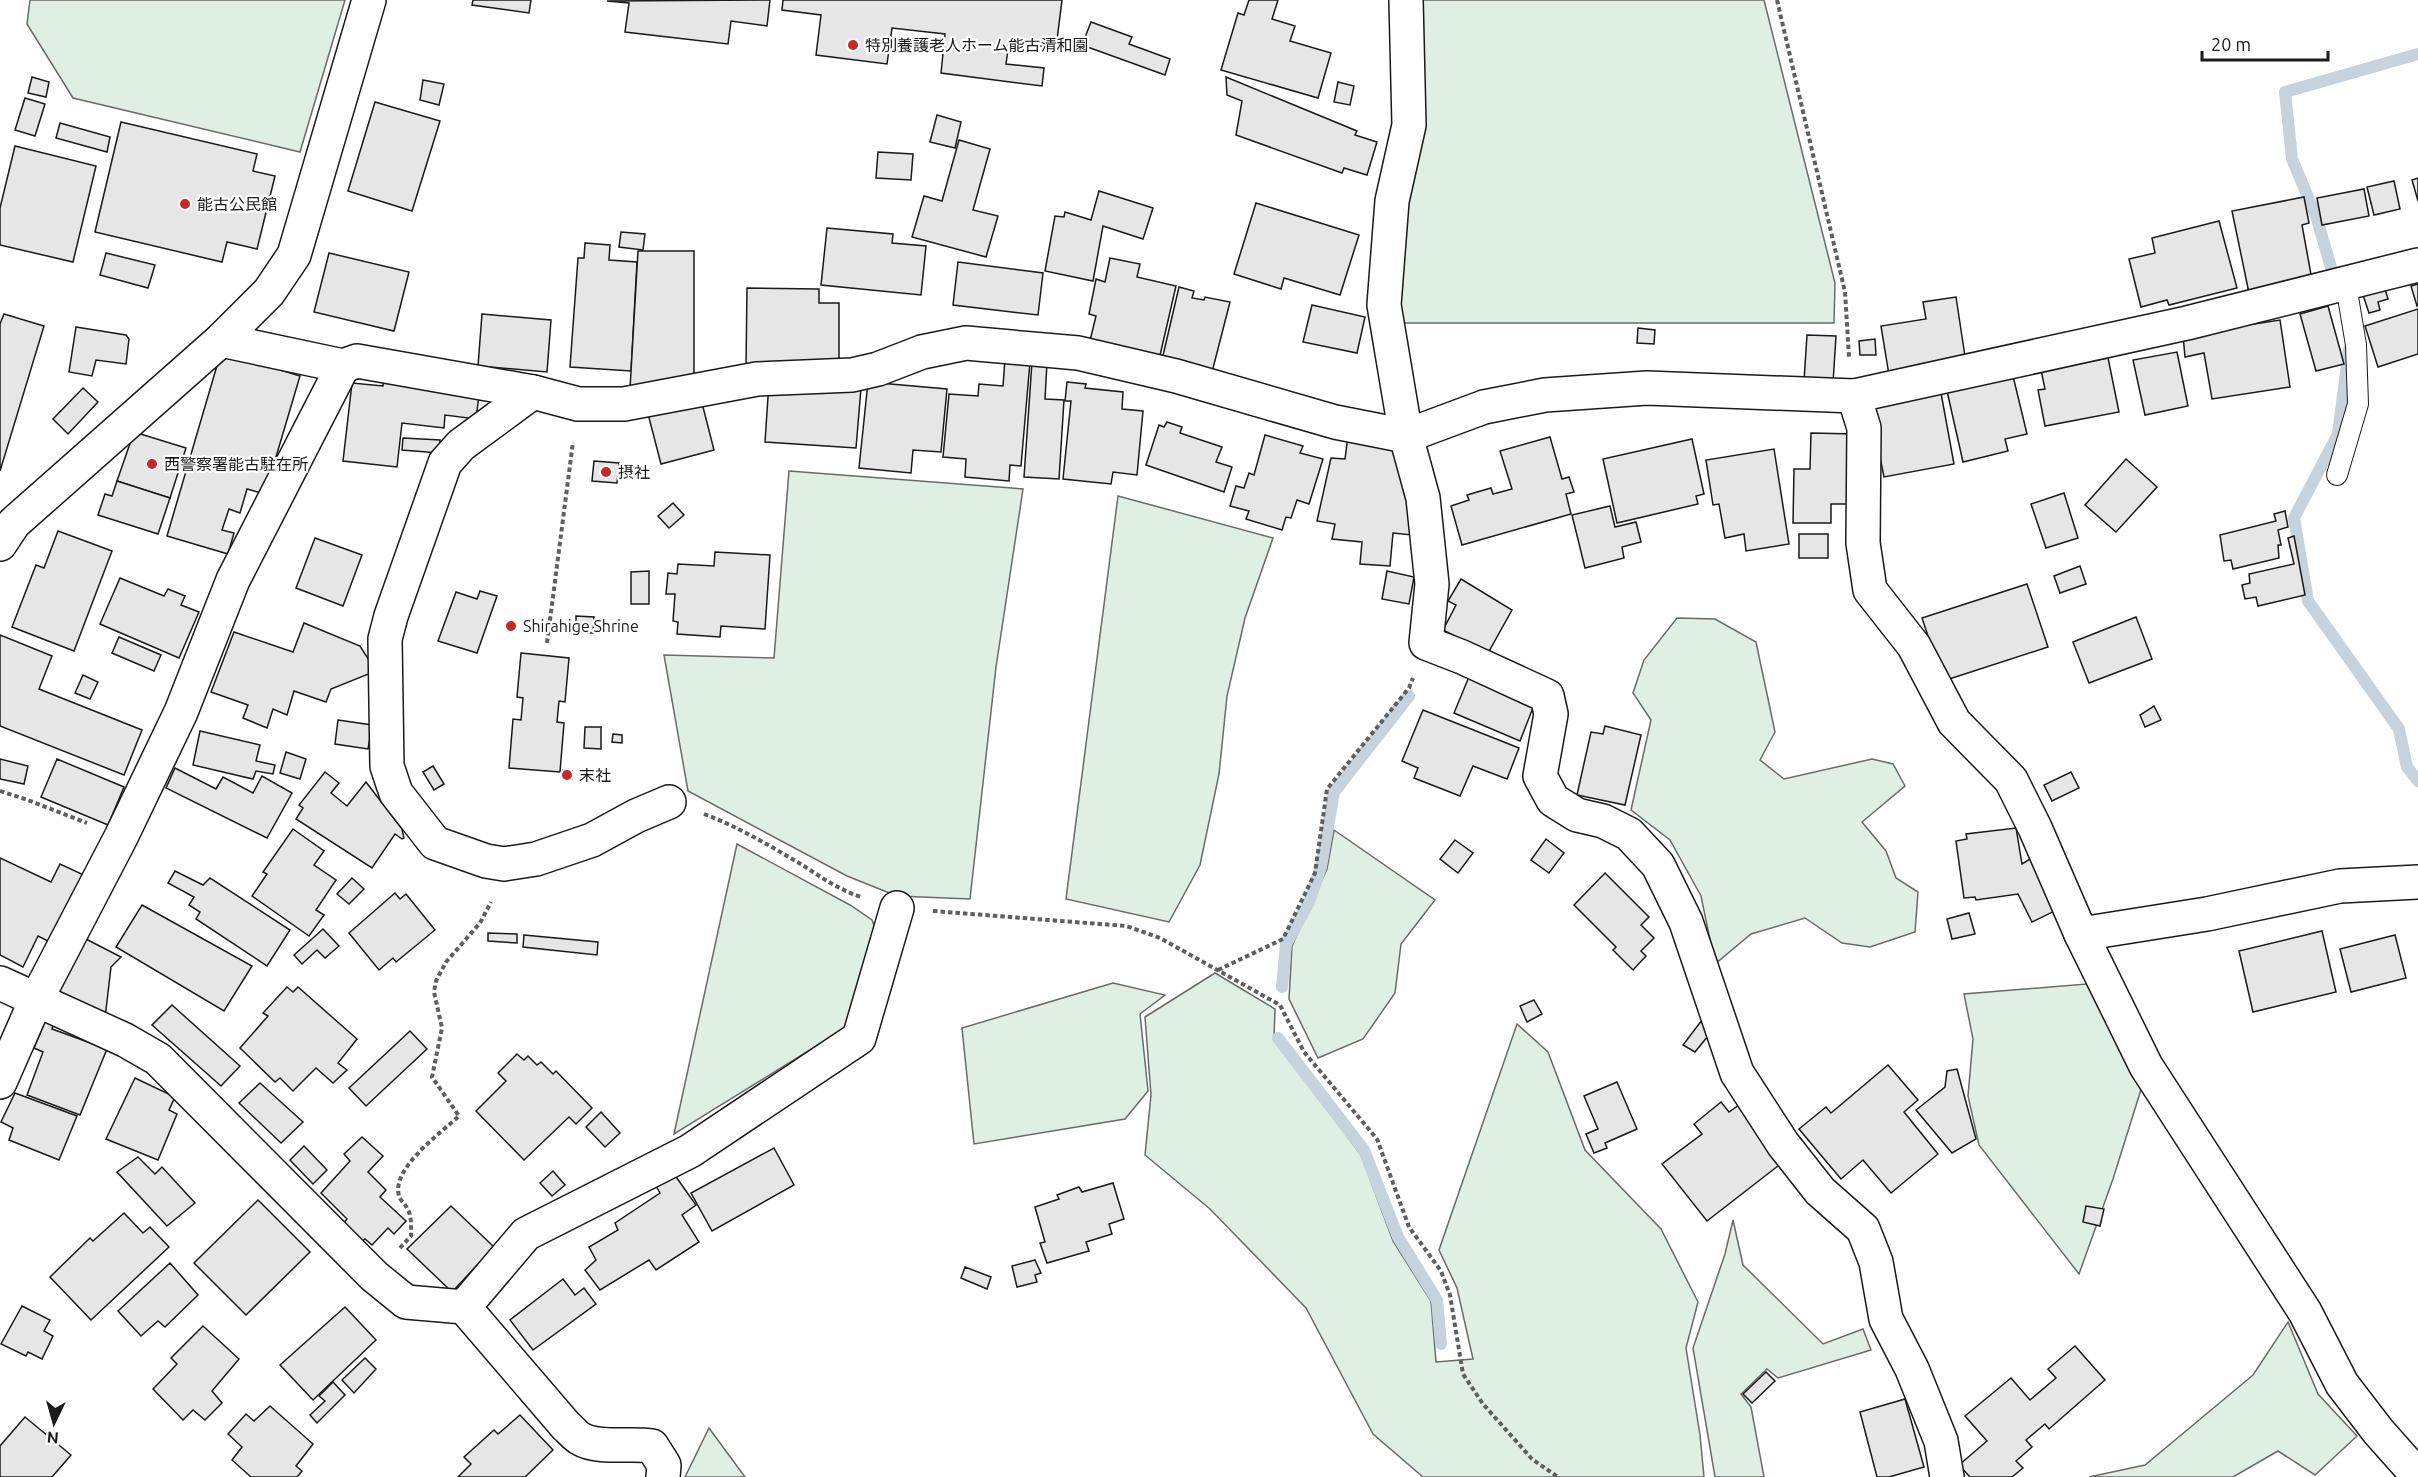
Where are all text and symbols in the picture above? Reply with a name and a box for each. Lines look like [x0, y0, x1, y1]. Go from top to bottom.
scale bar [2202, 24, 2328, 62]
text: 20 m [2211, 34, 2251, 54]
place label: 特別養護老人ホーム能古清和園 [865, 36, 1089, 54]
marker: 特別養護老人ホーム能古清和園 [846, 38, 860, 52]
place label: 能古公民館 [197, 195, 277, 213]
marker: 能古公民館 [178, 197, 192, 211]
place label: 西警察署能古駐在所 [164, 455, 308, 473]
marker: 西警察署能古駐在所 [145, 457, 159, 471]
place label: 摂社 [618, 463, 650, 481]
marker: 摂社 [599, 465, 613, 479]
place label: Shirahige Shrine [523, 617, 639, 635]
marker: Shirahige Shrine [504, 619, 518, 633]
place label: 末社 [579, 766, 611, 784]
marker: 末社 [560, 768, 574, 782]
north arrow [24, 1393, 84, 1453]
text: N [46, 1428, 59, 1447]

